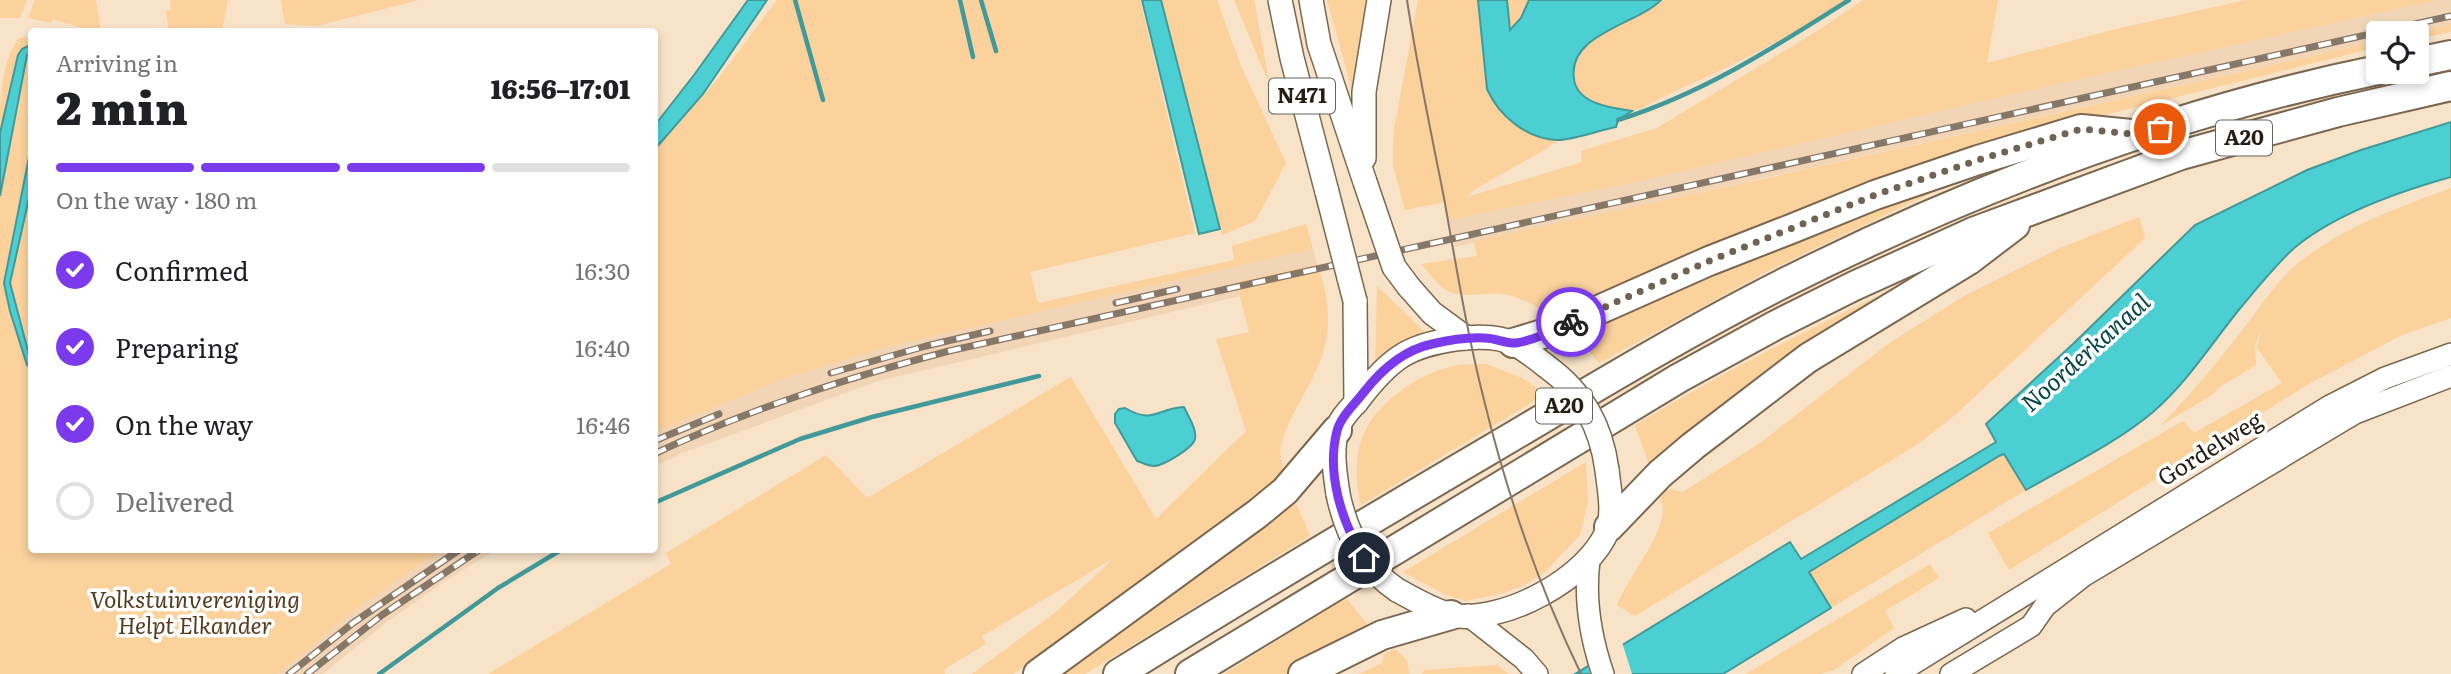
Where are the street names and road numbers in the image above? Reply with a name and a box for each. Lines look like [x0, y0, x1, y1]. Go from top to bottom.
road number: N471 [1269, 78, 1335, 114]
road number: A20 [2216, 120, 2272, 156]
road number: A20 [1536, 388, 1592, 424]
street label: Gordelweg [2150, 401, 2268, 493]

